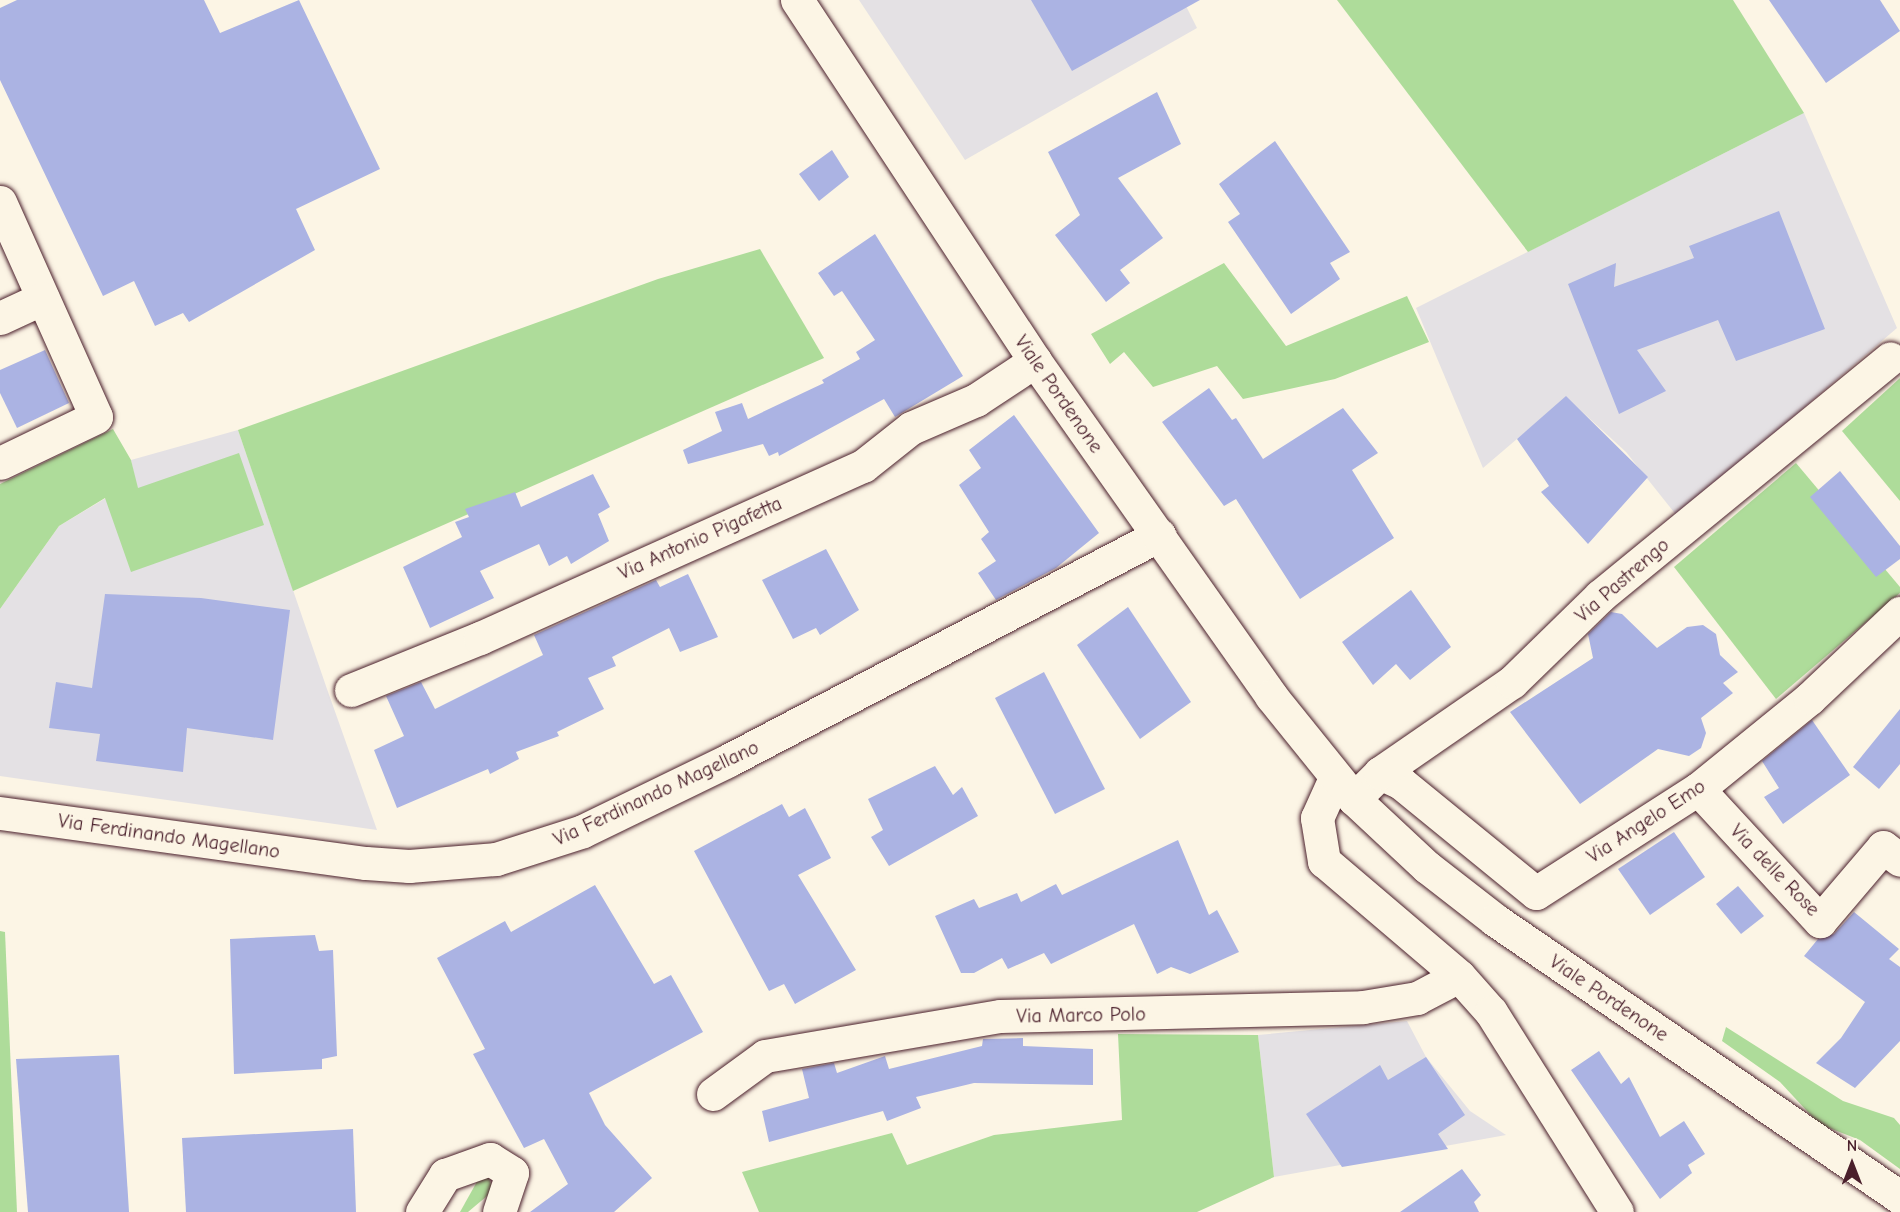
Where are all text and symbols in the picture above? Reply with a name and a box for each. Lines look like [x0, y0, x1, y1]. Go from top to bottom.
street label: Viale Pordenone [1010, 330, 1108, 458]
street label: Via Antonio Pigafetta [614, 491, 786, 585]
street label: Via Pastrengo [1570, 533, 1674, 627]
street label: Via Ferdinando Magellano [549, 735, 763, 851]
street label: Via Angelo Emo [1582, 774, 1710, 868]
street label: Via Ferdinando Magellano [56, 809, 282, 863]
street label: Via delle Rose [1725, 819, 1825, 921]
street label: Viale Pordenone [1545, 949, 1673, 1047]
street label: Via Marco Polo [1016, 1002, 1146, 1028]
north arrow [1822, 1134, 1882, 1194]
text: N [1847, 1137, 1857, 1155]

